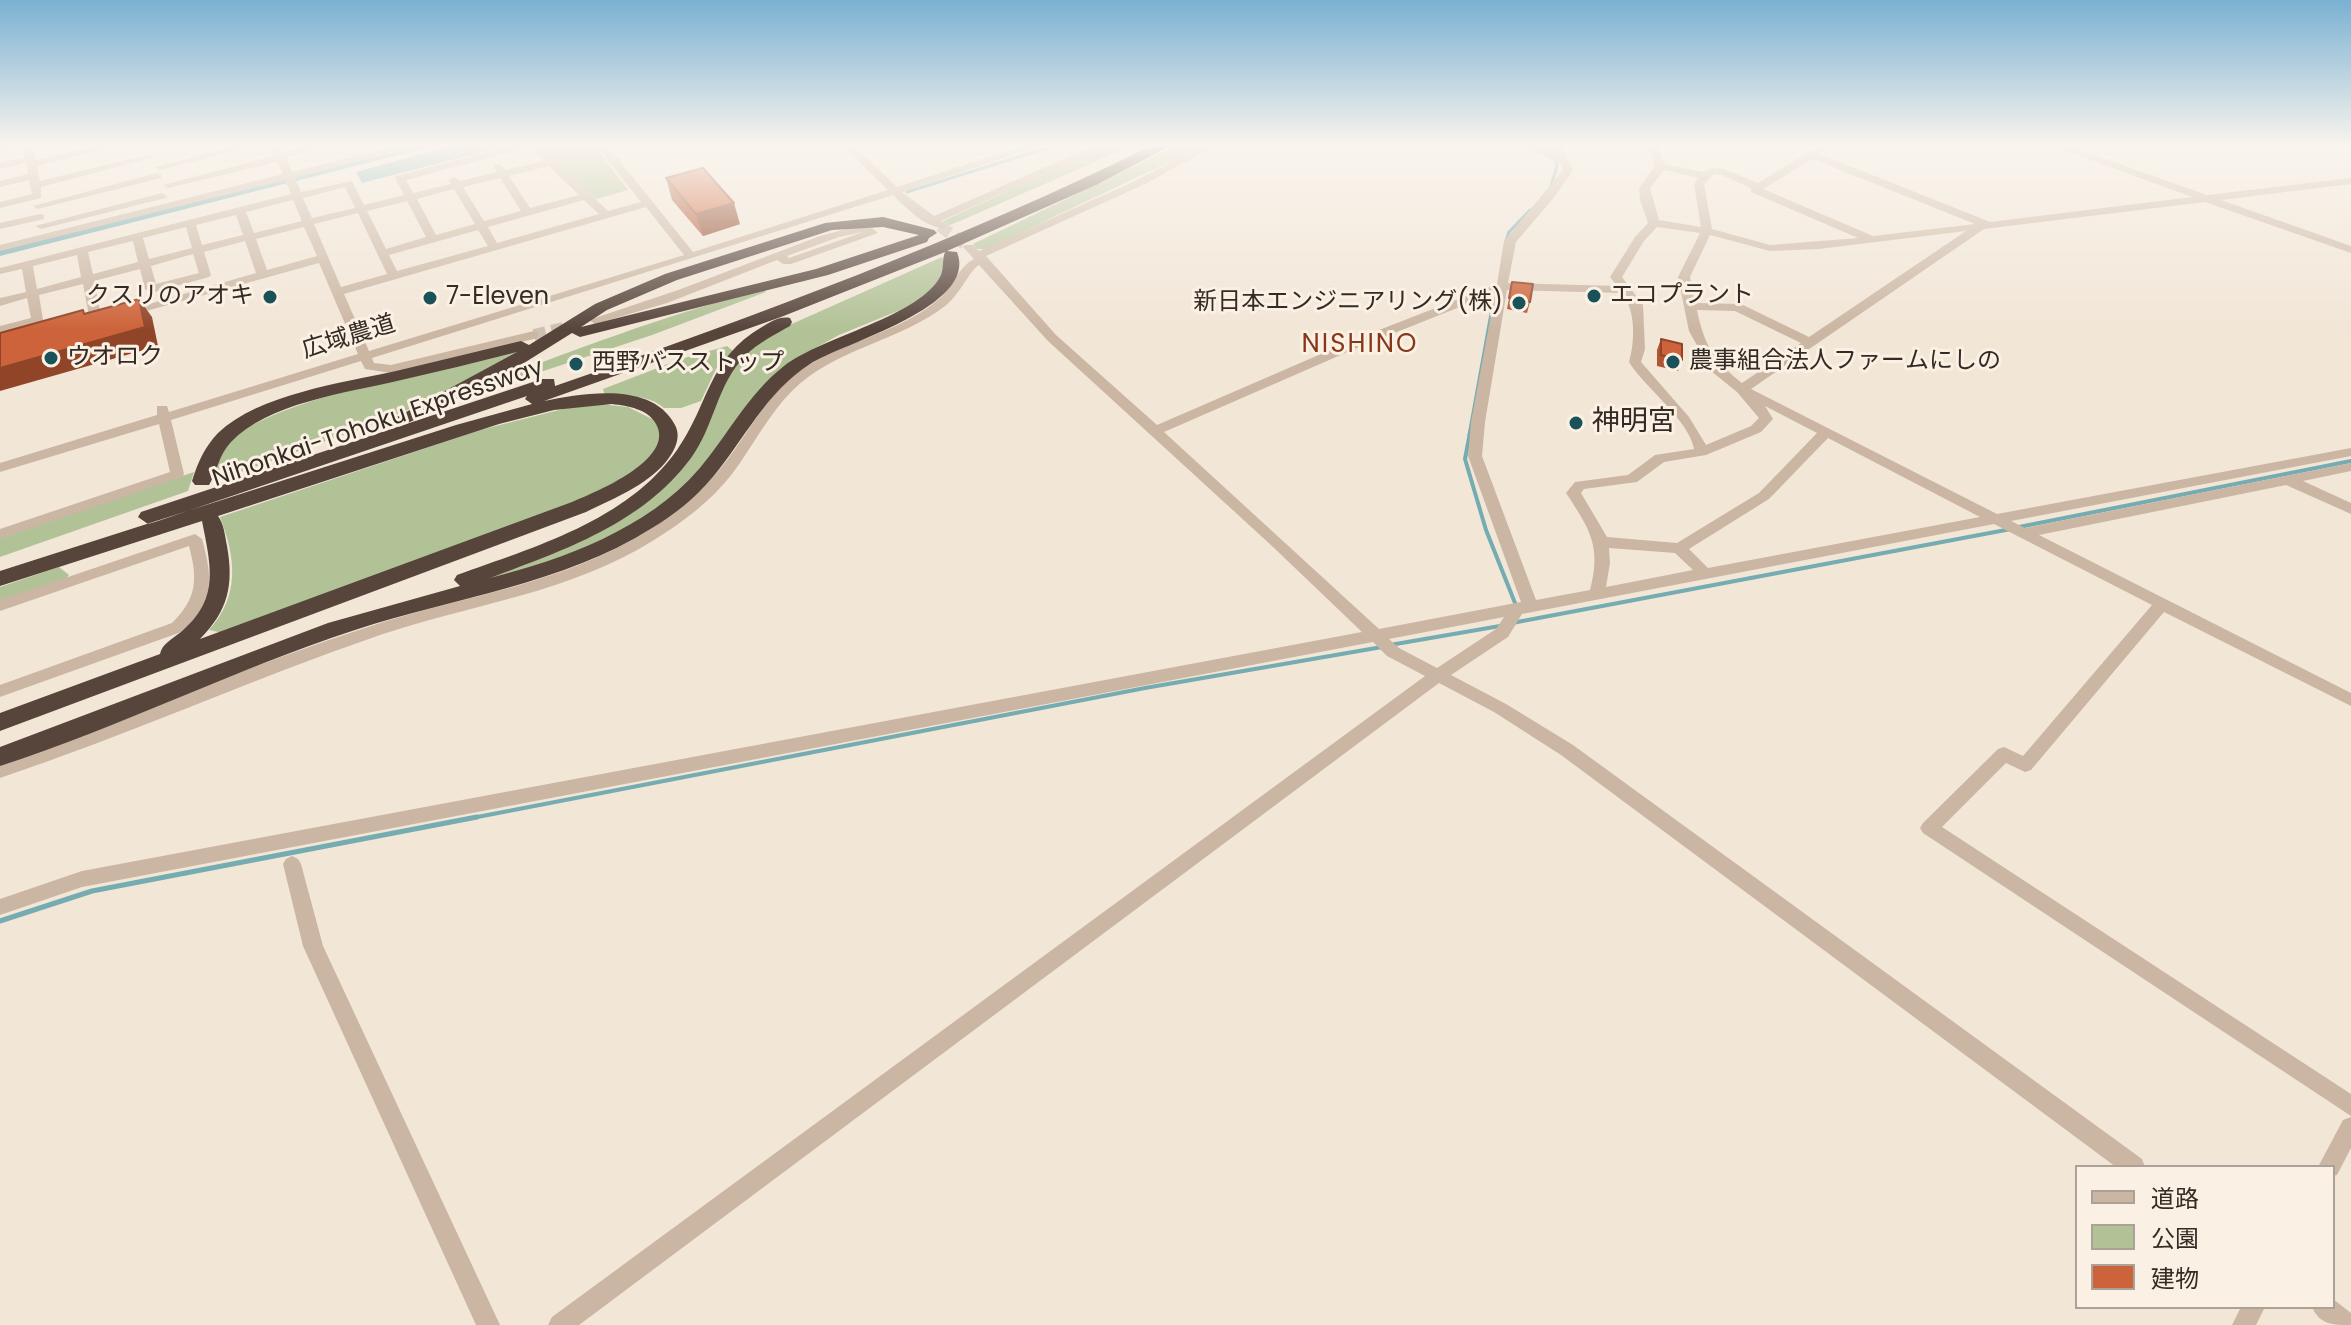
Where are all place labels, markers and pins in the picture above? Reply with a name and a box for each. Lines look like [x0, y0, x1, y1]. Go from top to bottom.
place label: エコプラント [1610, 282, 1754, 310]
place label: クスリのアオキ [86, 283, 254, 311]
place label: 7-Eleven [446, 284, 549, 312]
marker: エコプラント [1585, 287, 1603, 305]
marker: クスリのアオキ [261, 288, 279, 306]
marker: 7-Eleven [421, 289, 439, 307]
place label: 新日本エンジニアリング(株) [1193, 289, 1503, 317]
marker: 新日本エンジニアリング(株) [1510, 294, 1528, 312]
place label: ウオロク [67, 344, 163, 372]
place label: 農事組合法人ファームにしの [1689, 348, 2001, 376]
marker: ウオロク [42, 349, 60, 367]
place label: 西野バスストップ [592, 350, 784, 378]
marker: 農事組合法人ファームにしの [1664, 353, 1682, 371]
marker: 西野バスストップ [567, 355, 585, 373]
place label: 神明宮 [1592, 406, 1676, 440]
marker: 神明宮 [1567, 414, 1585, 432]

